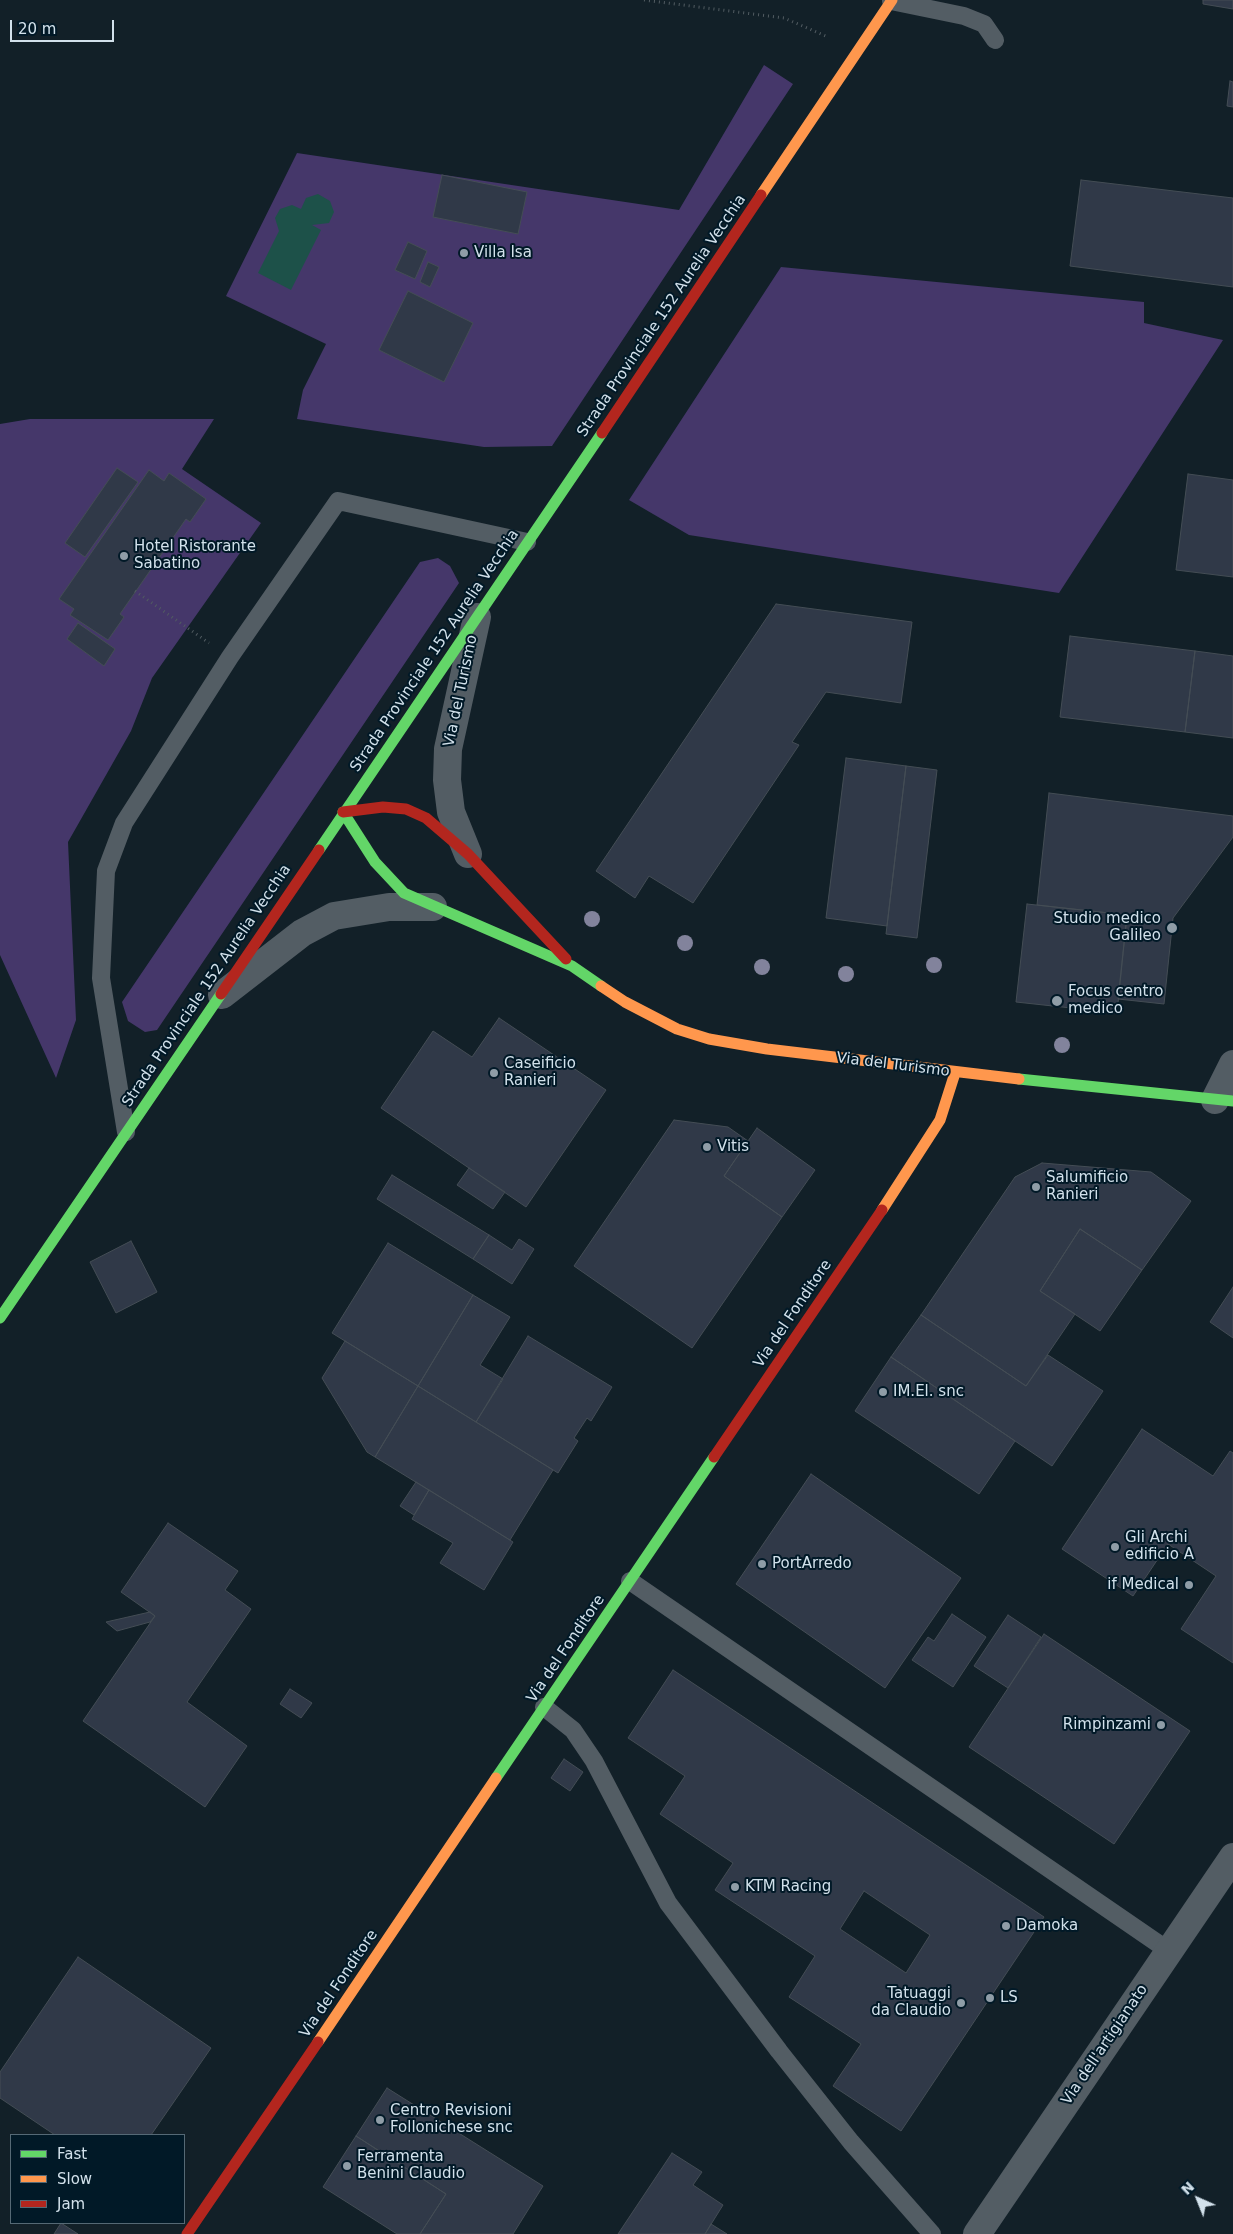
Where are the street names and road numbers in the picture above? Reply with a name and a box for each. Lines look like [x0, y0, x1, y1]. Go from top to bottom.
street label: Strada Provinciale 152 Aurelia Vecchia [574, 191, 750, 441]
street label: Strada Provinciale 152 Aurelia Vecchia [347, 526, 523, 776]
street label: Via del Turismo [440, 633, 482, 749]
street label: Strada Provinciale 152 Aurelia Vecchia [119, 861, 295, 1111]
street label: Via del Turismo [835, 1049, 951, 1081]
street label: Via del Fonditore [750, 1257, 836, 1371]
street label: Via del Fonditore [523, 1592, 609, 1706]
street label: Via del Fonditore [296, 1927, 382, 2041]
street label: Via dell'artigianato [1058, 1981, 1152, 2109]

